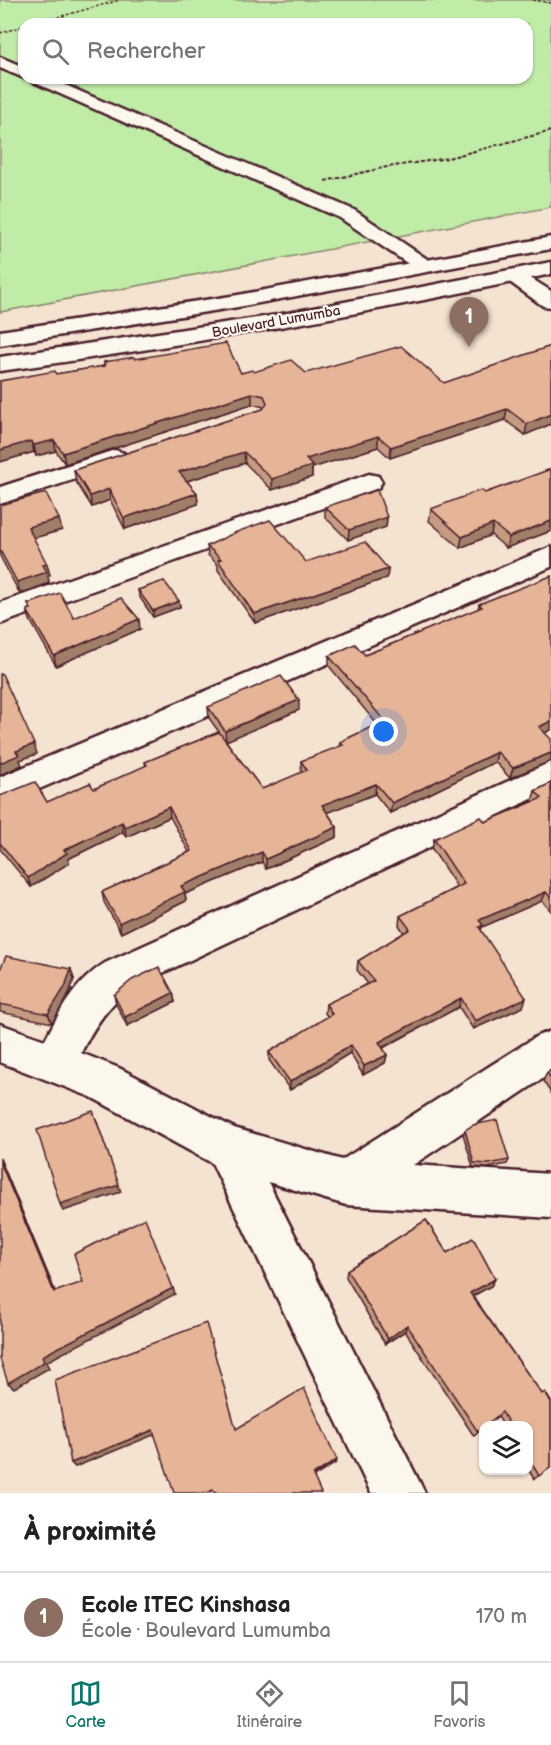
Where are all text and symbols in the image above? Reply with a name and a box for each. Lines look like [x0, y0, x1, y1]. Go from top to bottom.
search box [18, 18, 533, 84]
icon: search [39, 35, 72, 68]
text: Rechercher [87, 38, 205, 65]
pin: 1 [450, 298, 488, 347]
street label: Boulevard Lumumba [211, 302, 342, 341]
your location [369, 717, 398, 746]
map controls [479, 1421, 533, 1475]
button: layers [479, 1421, 533, 1475]
text: À proximité [24, 1517, 156, 1548]
text: Ecole ITEC Kinshasa [81, 1592, 291, 1619]
text: 1 [39, 1605, 48, 1629]
text: 170 m [476, 1605, 527, 1629]
text: École · Boulevard Lumumba [81, 1619, 331, 1643]
tab: Carte [66, 1677, 106, 1732]
tab: Itinéraire [237, 1677, 302, 1732]
tab: Favoris [433, 1677, 485, 1732]

